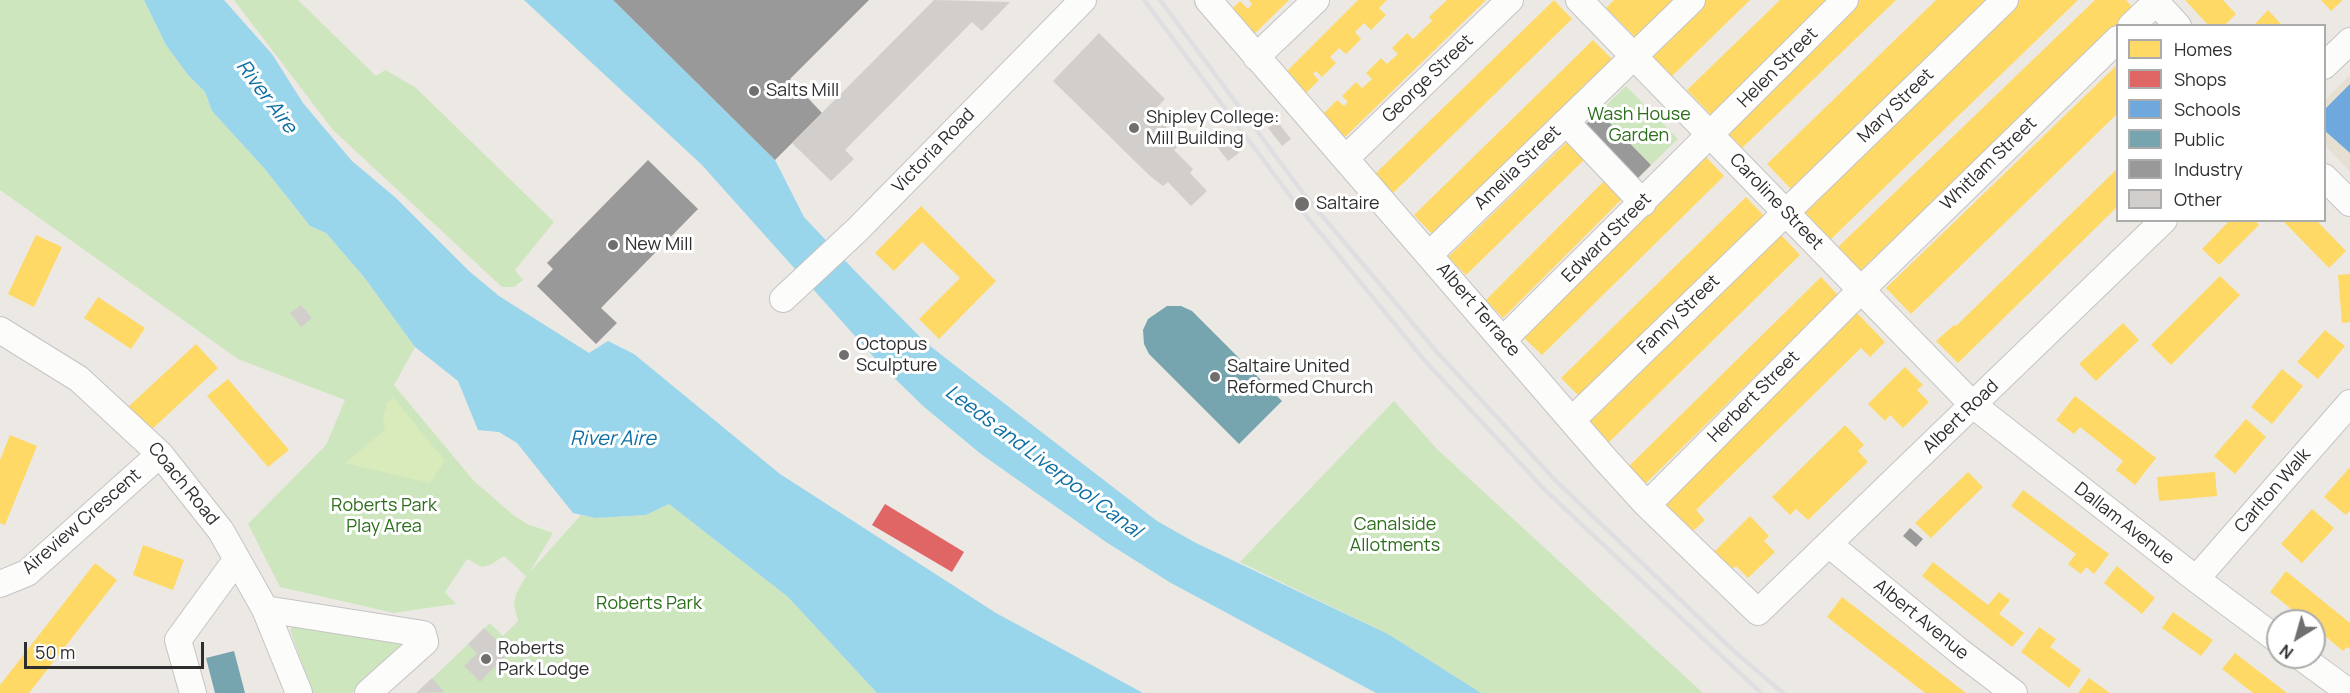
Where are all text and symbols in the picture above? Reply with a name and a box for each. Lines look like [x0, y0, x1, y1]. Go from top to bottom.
street label: Helen Street [1733, 23, 1823, 113]
legend [2116, 24, 2326, 222]
street label: George Street [1378, 30, 1478, 128]
text: Homes [2174, 37, 2232, 61]
water label: River Aire [231, 55, 301, 139]
street label: Mary Street [1853, 64, 1939, 148]
text: Shops [2174, 67, 2226, 91]
place label: Salts Mill [766, 80, 839, 102]
marker: Salts Mill [747, 84, 761, 98]
text: Schools [2174, 97, 2241, 121]
street label: Victoria Road [888, 104, 980, 198]
park label: Wash House Garden [1587, 104, 1691, 146]
place label: Shipley College: Mill Building [1146, 107, 1279, 150]
street label: Whitlam Street [1937, 113, 2041, 215]
marker: Shipley College: Mill Building [1127, 121, 1141, 135]
street label: Amelia Street [1470, 121, 1566, 215]
text: Public [2174, 127, 2225, 151]
street label: Caroline Street [1725, 149, 1827, 255]
text: Industry [2174, 157, 2243, 181]
text: Other [2174, 187, 2222, 211]
street label: Edward Street [1558, 189, 1656, 287]
place label: Saltaire [1316, 193, 1380, 215]
marker: Saltaire [1293, 195, 1311, 213]
place label: New Mill [625, 234, 693, 256]
marker: New Mill [606, 238, 620, 252]
street label: Albert Terrace [1432, 259, 1524, 361]
street label: Fanny Street [1633, 271, 1725, 359]
place label: Octopus Sculpture [856, 334, 937, 376]
street label: Herbert Street [1704, 347, 1804, 447]
marker: Octopus Sculpture [837, 348, 851, 362]
place label: Saltaire United Reformed Church [1227, 356, 1373, 398]
marker: Saltaire United Reformed Church [1208, 370, 1222, 384]
street label: Albert Road [1919, 376, 2003, 458]
water label: Leeds and Liverpool Canal [940, 380, 1146, 544]
water label: River Aire [570, 427, 656, 451]
street label: Coach Road [143, 438, 223, 530]
street label: Carlton Walk [2231, 444, 2315, 538]
street label: Aireview Crescent [18, 465, 146, 579]
street label: Dallam Avenue [2070, 478, 2178, 570]
park label: Roberts Park Play Area [331, 495, 437, 538]
park label: Canalside Allotments [1350, 514, 1440, 556]
street label: Albert Avenue [1869, 575, 1973, 665]
park label: Roberts Park [596, 593, 702, 615]
north arrow [2266, 609, 2326, 669]
scale bar [27, 630, 207, 668]
place label: Roberts Park Lodge [498, 638, 589, 680]
text: 50 m [35, 640, 75, 664]
text: N [2275, 640, 2298, 664]
marker: Roberts Park Lodge [479, 652, 493, 666]

